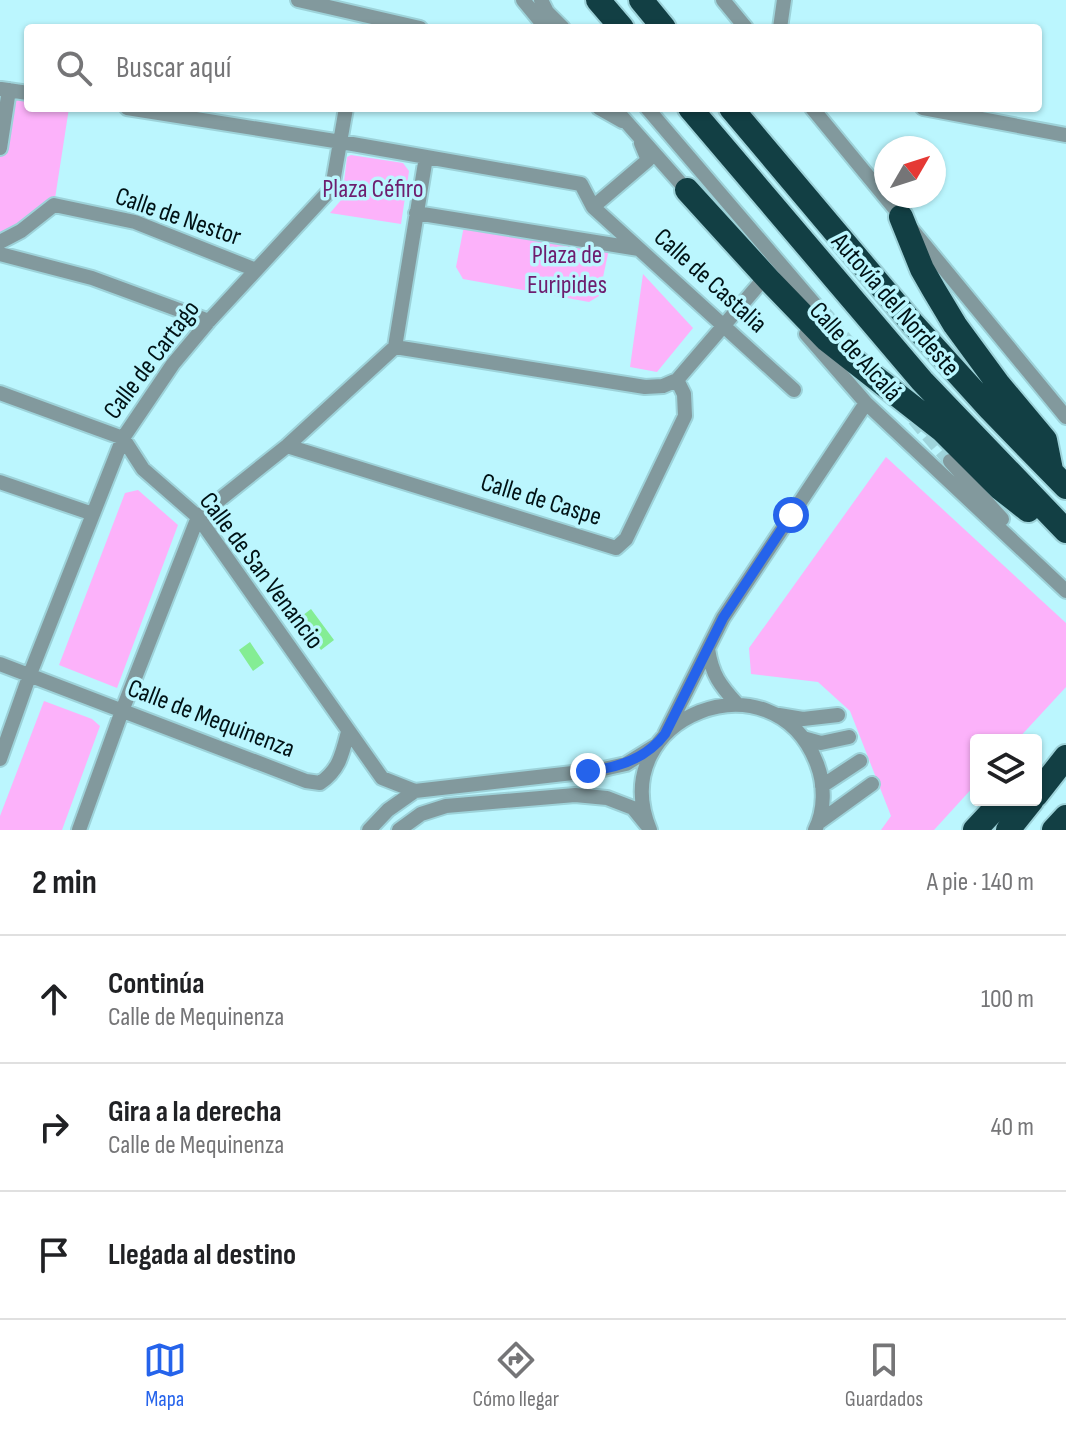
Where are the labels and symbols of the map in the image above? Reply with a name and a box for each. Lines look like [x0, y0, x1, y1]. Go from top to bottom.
north arrow [874, 136, 946, 208]
park label: Plaza Céfiro [322, 174, 424, 205]
street label: Calle de Nestor [111, 181, 245, 253]
street label: Calle de Castalia [647, 222, 773, 340]
street label: Autovía del Nordeste [824, 226, 966, 383]
park label: Plaza de Euripides [527, 240, 607, 301]
street label: Calle de Cartago [97, 294, 207, 426]
street label: Calle de Alcalá [802, 296, 908, 408]
street label: Calle de Caspe [477, 467, 605, 533]
street label: Calle de San Venancio [192, 487, 330, 655]
route start [773, 497, 809, 533]
street label: Calle de Mequinenza [123, 673, 299, 765]
route end [570, 753, 606, 789]

